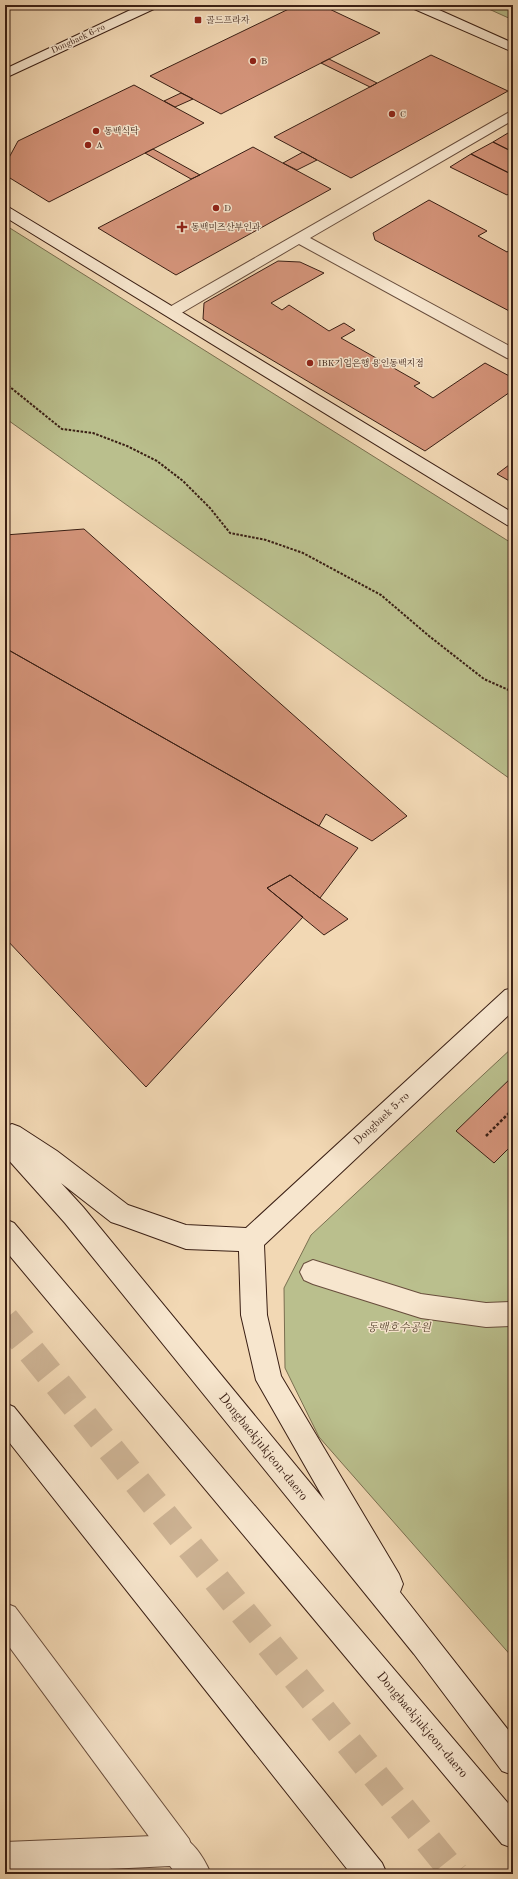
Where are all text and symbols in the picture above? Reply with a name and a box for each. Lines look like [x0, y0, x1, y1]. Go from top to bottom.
marker: 골드프라자 [193, 15, 203, 25]
place label: 골드프라자 [206, 15, 250, 25]
street label: Dongbaek 6-ro [50, 22, 107, 55]
marker: B [248, 56, 258, 66]
place label: B [261, 57, 267, 66]
marker: C [387, 109, 397, 119]
place label: C [400, 110, 406, 119]
marker: 동백식탁 [91, 126, 101, 136]
place label: 동백식탁 [104, 126, 139, 136]
marker: A [83, 140, 93, 150]
place label: A [96, 141, 103, 150]
marker: D [211, 203, 221, 213]
place label: D [224, 204, 231, 213]
marker: 동백미즈산부인과 [176, 221, 188, 233]
place label: 동백미즈산부인과 [191, 222, 261, 232]
marker: IBK기업은행 용인동백지점 [305, 358, 315, 368]
place label: IBK기업은행 용인동백지점 [318, 358, 424, 368]
street label: Dongbaek 5-ro [352, 1091, 412, 1147]
park label: 동백호수공원 [367, 1321, 432, 1334]
street label: Dongbaekjukjeon-daero [216, 1391, 310, 1503]
street label: Dongbaekjukjeon-daero [374, 1670, 470, 1780]

